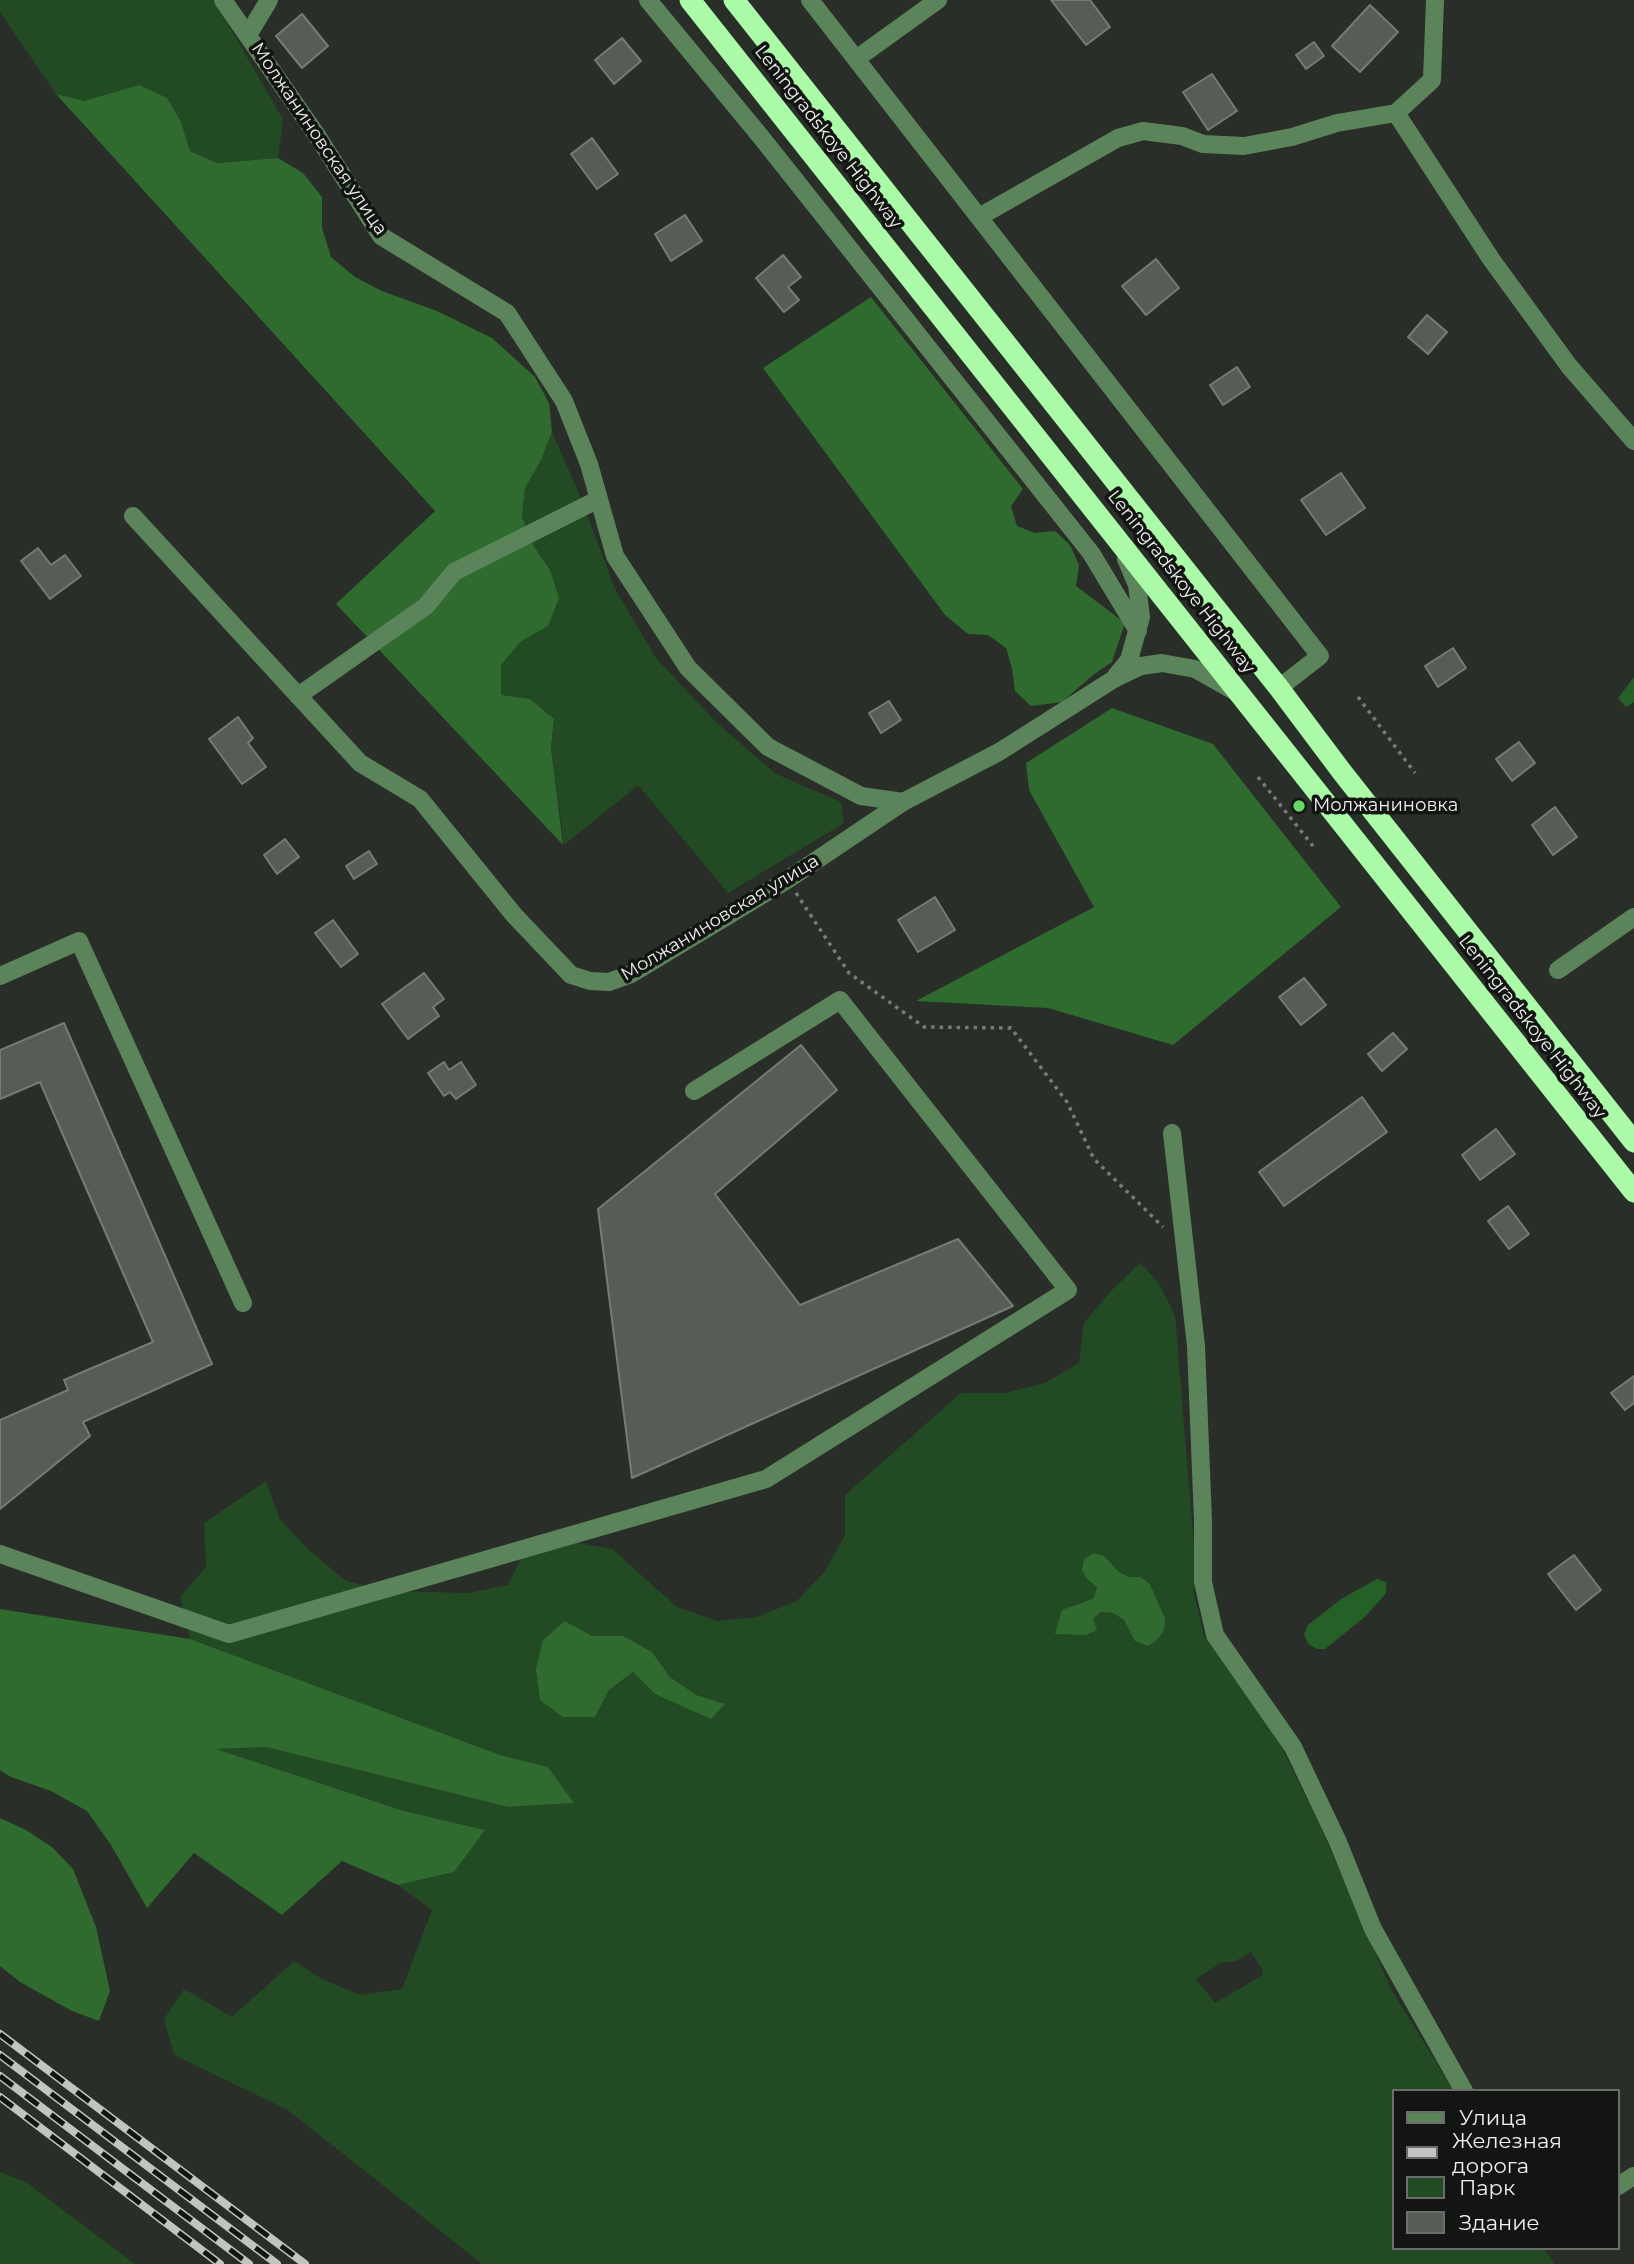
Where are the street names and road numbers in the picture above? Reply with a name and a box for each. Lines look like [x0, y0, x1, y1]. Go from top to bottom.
street label: Молжаниновская улица [247, 39, 391, 239]
street label: Leningradskoye Highway [750, 41, 906, 233]
street label: Leningradskoye Highway [1103, 486, 1259, 678]
street label: Молжаниновская улица [617, 850, 823, 986]
street label: Leningradskoye Highway [1454, 931, 1610, 1123]

